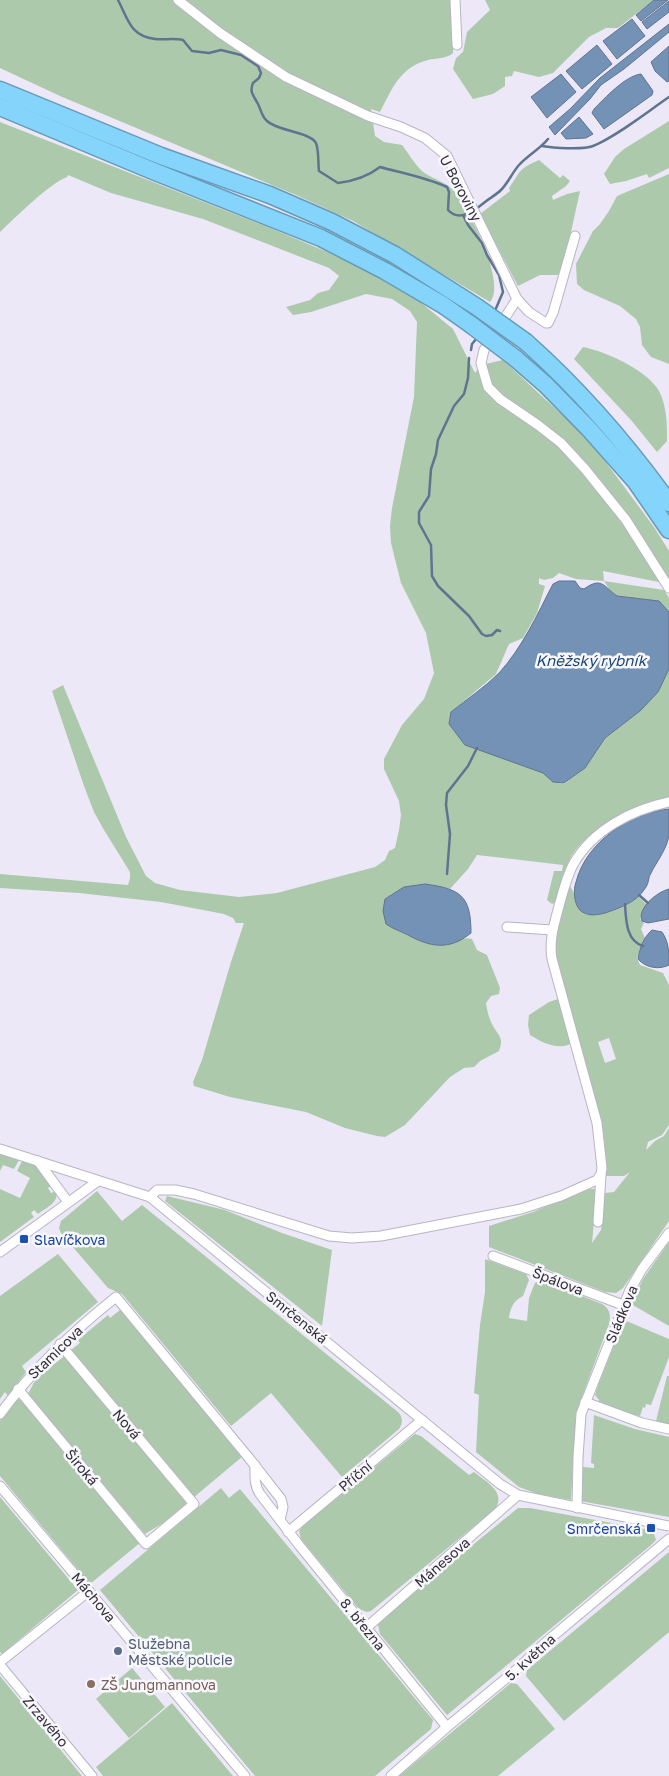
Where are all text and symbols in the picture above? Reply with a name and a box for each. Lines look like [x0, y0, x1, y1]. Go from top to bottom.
street label: U Boroviny [436, 152, 486, 224]
water label: Kněžský rybník [536, 651, 648, 670]
place label: Slavíčkova [34, 1231, 105, 1248]
marker: Slavíčkova [18, 1233, 30, 1245]
street label: Špálova [530, 1264, 586, 1298]
street label: Sládkova [601, 1283, 641, 1345]
street label: Smrčenská [263, 1287, 331, 1347]
street label: Stamicova [24, 1322, 86, 1382]
street label: Nová [110, 1405, 144, 1443]
street label: Široká [62, 1445, 102, 1489]
street label: Příční [335, 1456, 376, 1495]
place label: Smrčenská [567, 1520, 641, 1537]
marker: Smrčenská [645, 1522, 657, 1534]
street label: Mánesova [411, 1533, 473, 1591]
street label: Máchova [68, 1569, 120, 1625]
street label: 8. března [337, 1595, 389, 1653]
street label: 5. května [501, 1630, 559, 1684]
place label: Služebna Městské policie [128, 1635, 233, 1668]
marker: Služebna Městské policie [112, 1645, 124, 1657]
place label: ZŠ Jungmannova [101, 1676, 216, 1693]
marker: ZŠ Jungmannova [85, 1678, 97, 1690]
street label: Zrzavého [20, 1692, 72, 1750]

